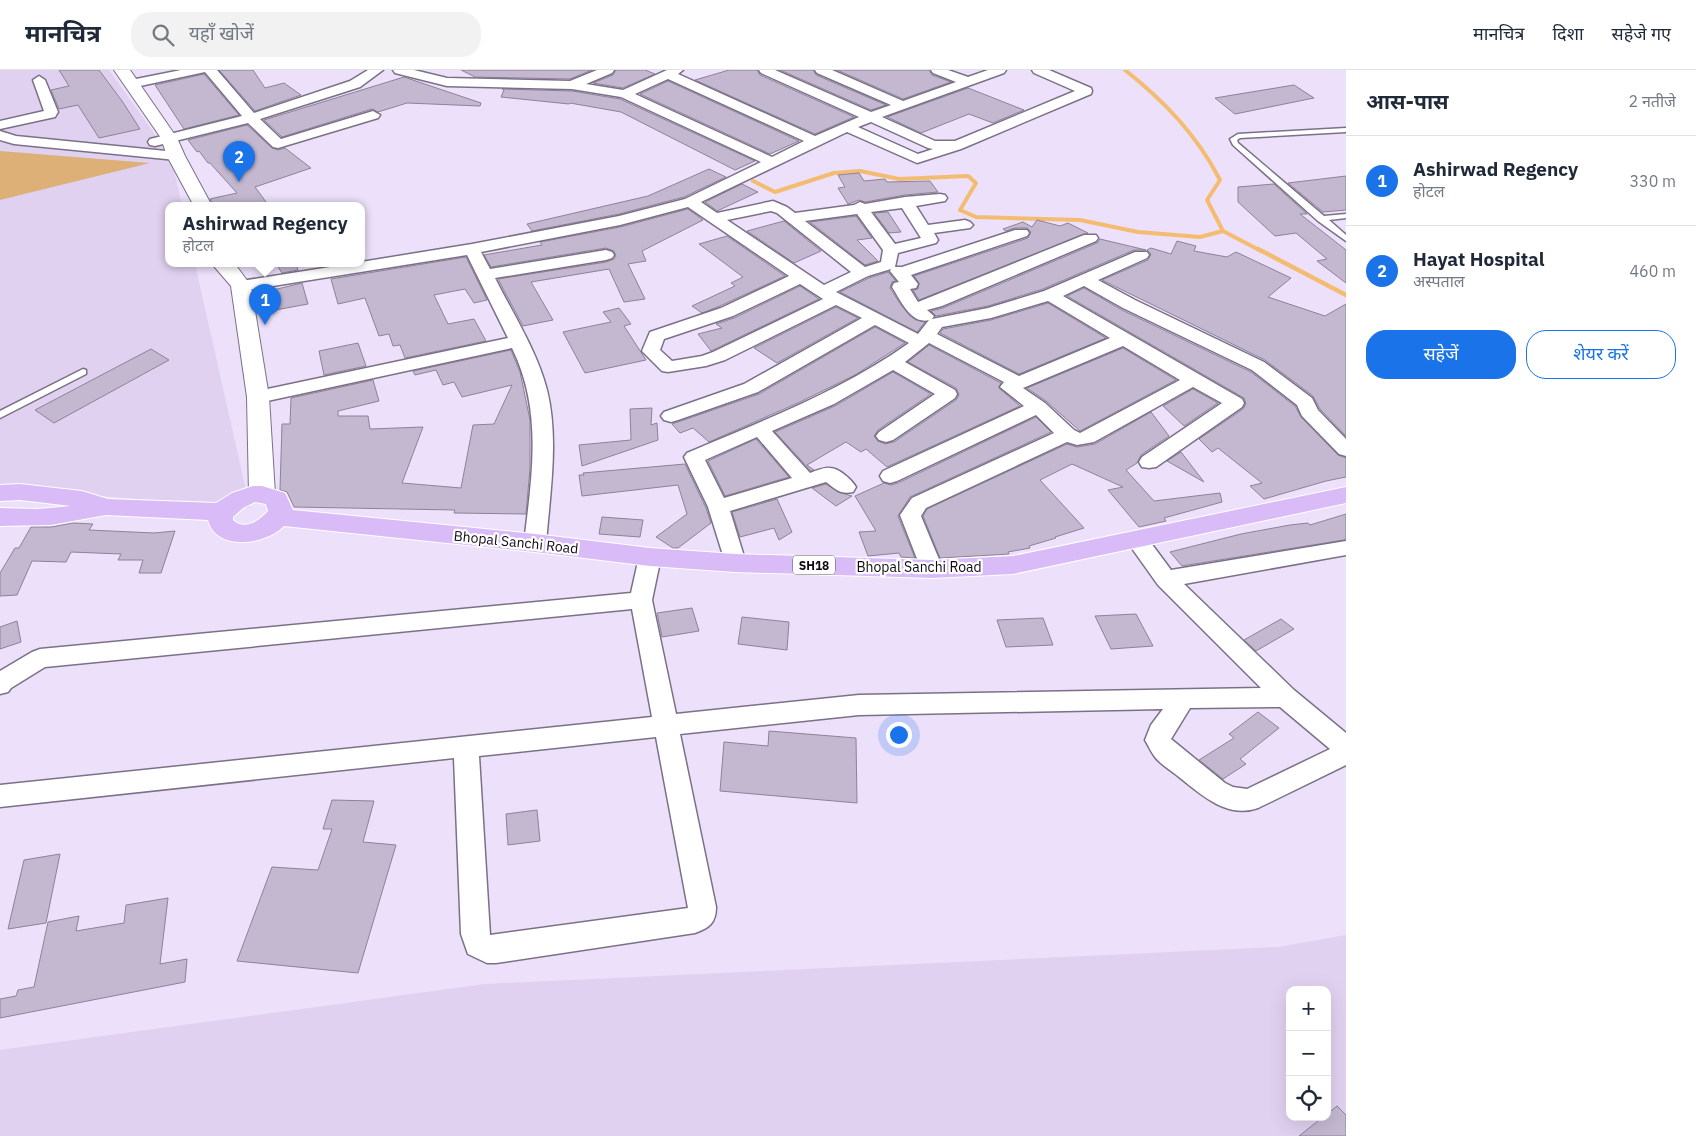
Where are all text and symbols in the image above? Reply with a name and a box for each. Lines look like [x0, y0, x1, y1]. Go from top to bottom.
search box [131, 12, 481, 57]
text: मानचित्र [25, 17, 101, 49]
icon: search [149, 21, 177, 49]
text: यहाँ खोजें [189, 21, 254, 45]
text: मानचित्र [1473, 22, 1524, 45]
text: दिशा [1552, 22, 1584, 45]
text: सहेजे गए [1612, 22, 1671, 45]
text: आस-पास [1366, 87, 1449, 115]
text: 2 नतीजे [1629, 91, 1676, 111]
pin: 2 [223, 141, 255, 182]
text: Ashirwad Regency [1413, 157, 1578, 181]
text: 1 [1377, 171, 1387, 191]
text: 330 m [1629, 171, 1676, 191]
text: होटल [1413, 181, 1445, 201]
popup [165, 202, 365, 267]
text: Ashirwad Regency [182, 211, 348, 235]
text: होटल [182, 235, 214, 255]
text: Hayat Hospital [1413, 247, 1545, 271]
text: 2 [1377, 261, 1387, 281]
text: 460 m [1629, 261, 1676, 281]
text: अस्पताल [1413, 271, 1465, 291]
pin: 1 [249, 284, 281, 325]
button: सहेजें [1366, 330, 1516, 379]
button: शेयर करें [1526, 330, 1676, 379]
street label: Bhopal Sanchi Road [453, 527, 579, 557]
road number: SH18 [793, 556, 835, 574]
street label: Bhopal Sanchi Road [856, 558, 982, 576]
your location [886, 722, 912, 748]
map controls [1286, 986, 1331, 1121]
button: + [1286, 986, 1331, 1031]
button: − [1286, 1031, 1331, 1076]
button: locate [1286, 1076, 1331, 1121]

